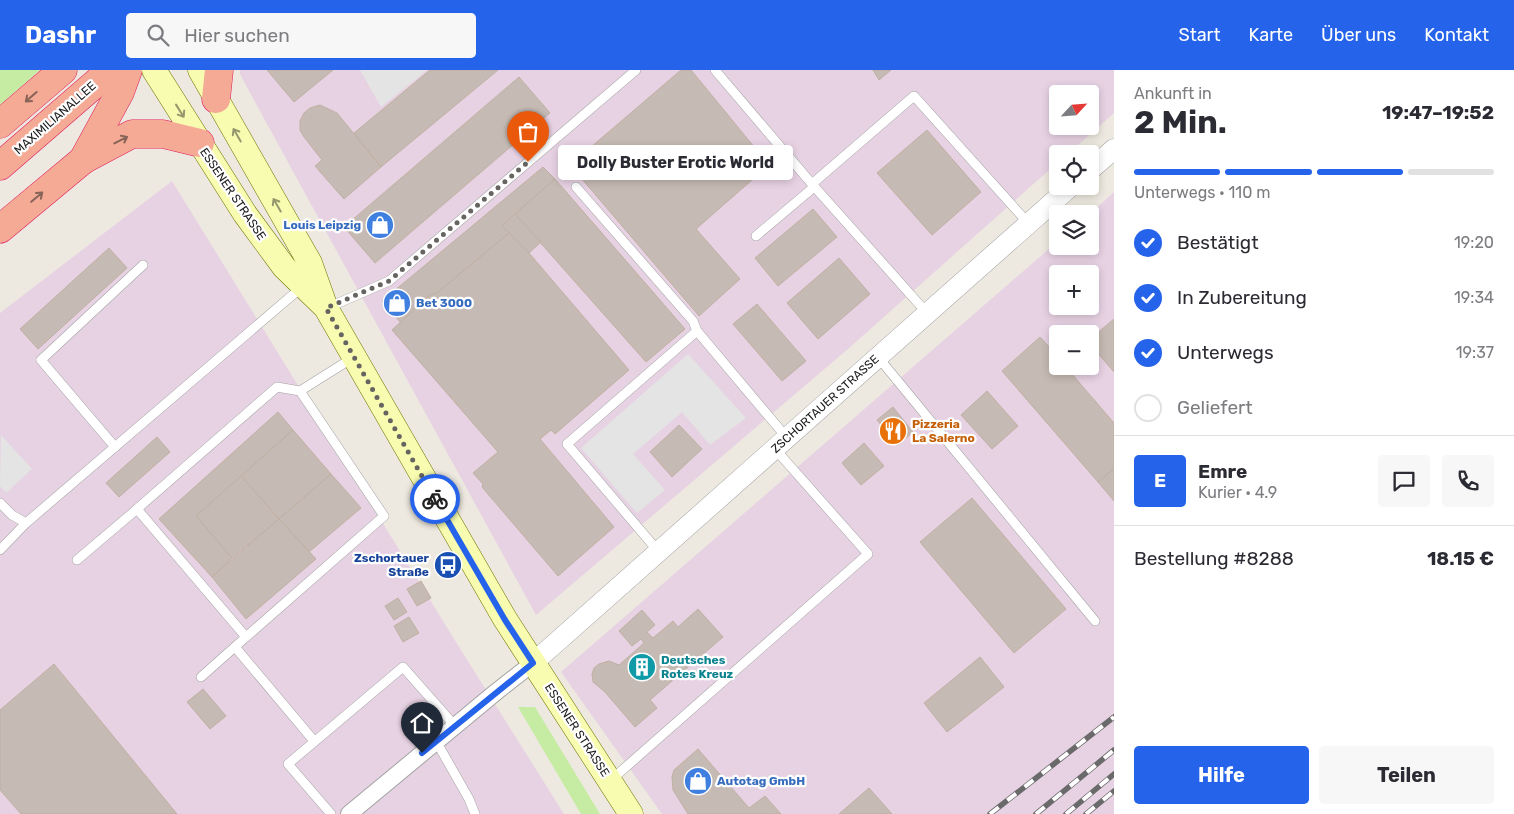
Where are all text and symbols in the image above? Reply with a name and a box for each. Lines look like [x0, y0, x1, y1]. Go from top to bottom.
search box [126, 13, 476, 58]
text: Dashr [25, 21, 96, 49]
icon: search [144, 21, 172, 49]
text: Hier suchen [184, 24, 290, 47]
text: Start [1178, 24, 1221, 46]
text: Karte [1249, 24, 1293, 46]
text: Über uns [1321, 24, 1396, 46]
text: Kontakt [1424, 24, 1489, 46]
street label: MAXIMILIANALLEE [11, 79, 99, 157]
text: Ankunft in [1134, 84, 1212, 103]
north arrow [1049, 85, 1099, 135]
map controls [1049, 85, 1099, 375]
one-way arrow [25, 91, 38, 103]
text: 19:47–19:52 [1382, 101, 1494, 124]
text: 2 Min. [1134, 103, 1227, 141]
one-way arrow [175, 104, 185, 118]
pin [507, 111, 549, 162]
icon: bag [514, 118, 542, 146]
one-way arrow [232, 128, 242, 143]
one-way arrow [113, 135, 128, 144]
callout: Dolly Buster Erotic World [558, 144, 793, 180]
street label: ESSENER STRASSE [197, 145, 269, 243]
button: locate [1049, 145, 1099, 195]
text: Dolly Buster Erotic World [577, 153, 774, 172]
text: Unterwegs · 110 m [1134, 183, 1271, 202]
one-way arrow [31, 192, 44, 203]
one-way arrow [272, 198, 282, 213]
button: layers [1049, 205, 1099, 255]
shop icon: Louis Leipzig [365, 210, 395, 240]
place label: Louis Leipzig [283, 218, 361, 232]
icon: check [1134, 229, 1162, 257]
text: Bestätigt [1177, 231, 1259, 254]
text: 19:20 [1454, 233, 1494, 252]
button: + [1049, 265, 1099, 315]
icon: check [1134, 284, 1162, 312]
text: In Zubereitung [1177, 286, 1307, 309]
shop icon: Bet 3000 [382, 288, 412, 318]
text: 19:34 [1454, 288, 1494, 307]
place label: Bet 3000 [416, 296, 472, 310]
button: − [1049, 325, 1099, 375]
icon: check [1134, 339, 1162, 367]
text: Unterwegs [1177, 341, 1274, 364]
text: 19:37 [1456, 343, 1494, 362]
street label: ZSCHORTAUER STRASSE [768, 352, 882, 456]
text: Geliefert [1177, 396, 1253, 419]
restaurant icon: Pizzeria La Salerno [878, 416, 908, 446]
place label: Pizzeria La Salerno [912, 417, 975, 445]
button: chat [1378, 455, 1430, 507]
button: phone [1442, 455, 1494, 507]
text: Emre [1198, 460, 1247, 483]
text: E [1154, 469, 1166, 492]
courier [410, 474, 460, 524]
text: Kurier · 4.9 [1198, 483, 1277, 502]
icon: bike [421, 485, 449, 513]
text: Bestellung #8288 [1134, 547, 1294, 570]
text: 18.15 € [1427, 547, 1494, 570]
bus stop icon: Zschortauer Straße [433, 550, 463, 580]
place label: Zschortauer Straße [354, 551, 430, 579]
building icon: Deutsches Rotes Kreuz [627, 652, 657, 682]
place label: Deutsches Rotes Kreuz [661, 653, 734, 681]
street label: ESSENER STRASSE [542, 681, 612, 779]
pin [401, 702, 443, 753]
icon: home [408, 709, 436, 737]
button: Hilfe [1134, 746, 1309, 804]
button: Teilen [1319, 746, 1494, 804]
shop icon: Autotag GmbH [683, 766, 713, 796]
place label: Autotag GmbH [717, 774, 805, 788]

